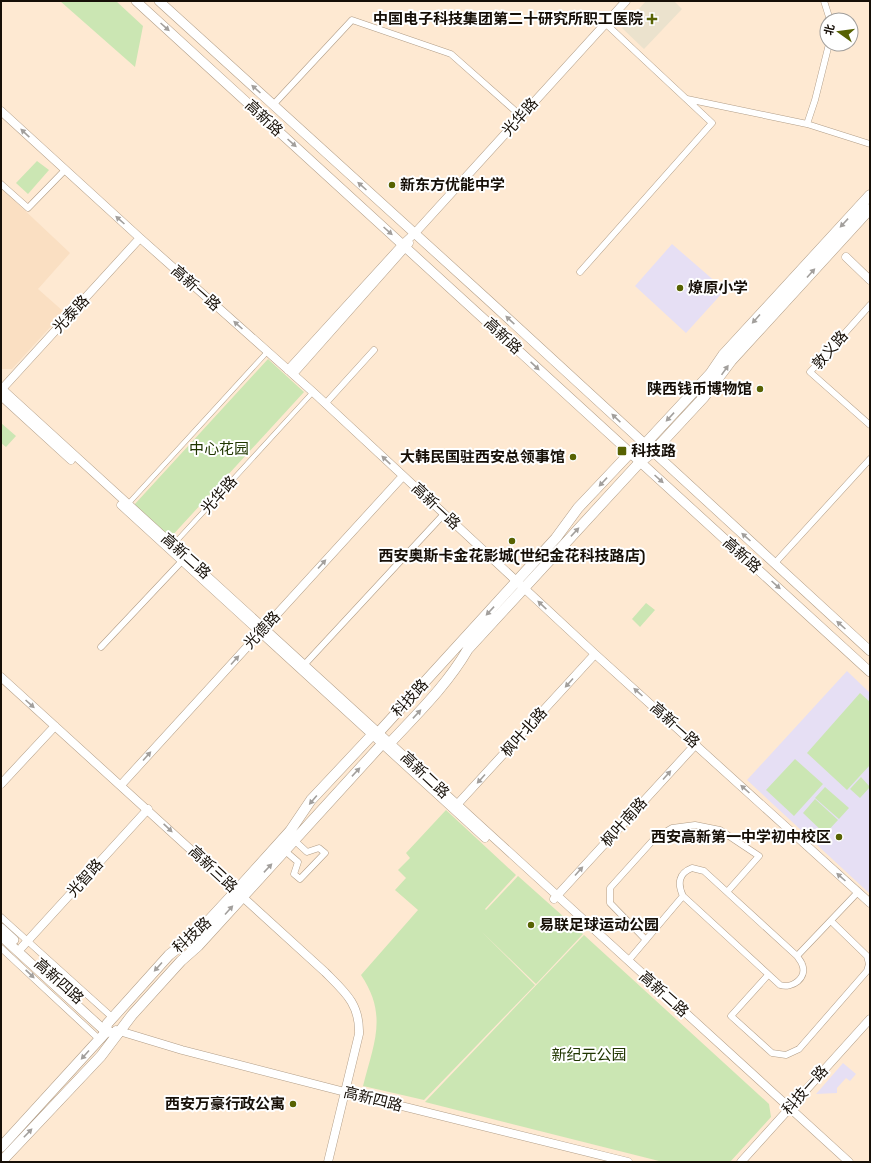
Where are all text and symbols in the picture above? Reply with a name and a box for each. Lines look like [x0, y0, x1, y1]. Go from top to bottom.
place label: 中国电子科技集团第二十研究所职工医院 [373, 9, 643, 28]
north arrow [819, 12, 859, 52]
marker: 中国电子科技集团第二十研究所职工医院 [646, 13, 658, 25]
one-way arrow [160, 23, 170, 32]
text: 北 [821, 23, 837, 37]
one-way arrow [251, 85, 260, 94]
street label: 光华路 [498, 94, 542, 140]
street label: 高新路 [241, 95, 287, 140]
one-way arrow [20, 128, 30, 137]
one-way arrow [287, 138, 297, 148]
place label: 新东方优能中学 [400, 175, 505, 194]
marker: 新东方优能中学 [387, 180, 397, 190]
one-way arrow [357, 181, 367, 190]
one-way arrow [115, 216, 126, 225]
one-way arrow [839, 218, 848, 228]
one-way arrow [383, 226, 393, 235]
street label: 高新一路 [168, 260, 225, 315]
one-way arrow [807, 268, 816, 278]
place label: 燎原小学 [688, 278, 748, 297]
marker: 燎原小学 [675, 283, 685, 293]
street label: 光泰路 [48, 291, 93, 337]
street label: 高新路 [480, 313, 526, 358]
one-way arrow [751, 314, 760, 324]
one-way arrow [505, 315, 515, 325]
one-way arrow [233, 321, 244, 330]
street label: 敦义路 [808, 326, 852, 373]
one-way arrow [530, 361, 540, 371]
one-way arrow [721, 365, 729, 376]
place label: 陕西钱币博物馆 [647, 379, 752, 398]
marker: 陕西钱币博物馆 [755, 384, 765, 394]
one-way arrow [665, 412, 675, 422]
one-way arrow [611, 413, 621, 422]
park label: 中心花园 [189, 439, 249, 458]
place label: 科技路 [631, 441, 676, 460]
marker: 科技路 [616, 445, 628, 457]
place label: 大韩民国驻西安总领事馆 [400, 447, 565, 466]
marker: 大韩民国驻西安总领事馆 [568, 452, 578, 462]
one-way arrow [381, 455, 391, 465]
street label: 光华路 [197, 472, 241, 518]
one-way arrow [654, 474, 664, 484]
one-way arrow [598, 477, 608, 487]
street label: 高新一路 [408, 478, 465, 533]
one-way arrow [571, 527, 580, 538]
street label: 高新二路 [158, 528, 215, 583]
street label: 高新路 [719, 533, 765, 577]
one-way arrow [741, 533, 750, 542]
marker: 西安奥斯卡金花影城(世纪金花科技路店) [507, 536, 517, 546]
place label: 西安奥斯卡金花影城(世纪金花科技路店) [379, 546, 646, 565]
one-way arrow [318, 559, 327, 569]
one-way arrow [771, 581, 781, 590]
one-way arrow [537, 600, 548, 609]
one-way arrow [485, 606, 495, 616]
street label: 光德路 [239, 607, 284, 653]
one-way arrow [836, 620, 846, 630]
one-way arrow [230, 654, 239, 665]
street label: 科技路 [387, 675, 432, 721]
one-way arrow [564, 678, 574, 688]
one-way arrow [633, 688, 644, 697]
street label: 高新一路 [647, 697, 704, 752]
one-way arrow [25, 699, 35, 708]
street label: 枫叶北路 [496, 703, 551, 760]
one-way arrow [412, 709, 421, 720]
street label: 高新二路 [397, 747, 454, 802]
one-way arrow [142, 751, 152, 761]
one-way arrow [352, 767, 361, 777]
one-way arrow [662, 770, 672, 780]
one-way arrow [477, 774, 486, 784]
one-way arrow [740, 784, 750, 794]
street label: 枫叶南路 [596, 793, 651, 850]
one-way arrow [308, 794, 317, 805]
one-way arrow [163, 823, 173, 833]
place label: 西安高新第一中学初中校区 [651, 827, 831, 846]
marker: 西安高新第一中学初中校区 [834, 832, 844, 842]
street label: 高新三路 [185, 841, 242, 896]
street label: 光智路 [63, 855, 107, 901]
one-way arrow [264, 862, 273, 873]
one-way arrow [575, 866, 584, 876]
one-way arrow [836, 872, 846, 881]
one-way arrow [225, 905, 234, 916]
street label: 科技路 [169, 913, 215, 957]
place label: 易联足球运动公园 [539, 915, 659, 934]
marker: 易联足球运动公园 [526, 920, 536, 930]
street label: 高新四路 [31, 953, 88, 1008]
one-way arrow [154, 962, 163, 972]
street label: 高新二路 [636, 966, 693, 1021]
one-way arrow [25, 969, 34, 978]
park label: 新纪元公园 [551, 1045, 627, 1064]
one-way arrow [80, 1050, 89, 1060]
street label: 科技一路 [777, 1061, 832, 1118]
street label: 高新四路 [342, 1082, 405, 1115]
place label: 西安万豪行政公寓 [165, 1094, 285, 1113]
marker: 西安万豪行政公寓 [288, 1099, 298, 1109]
one-way arrow [23, 1128, 33, 1138]

